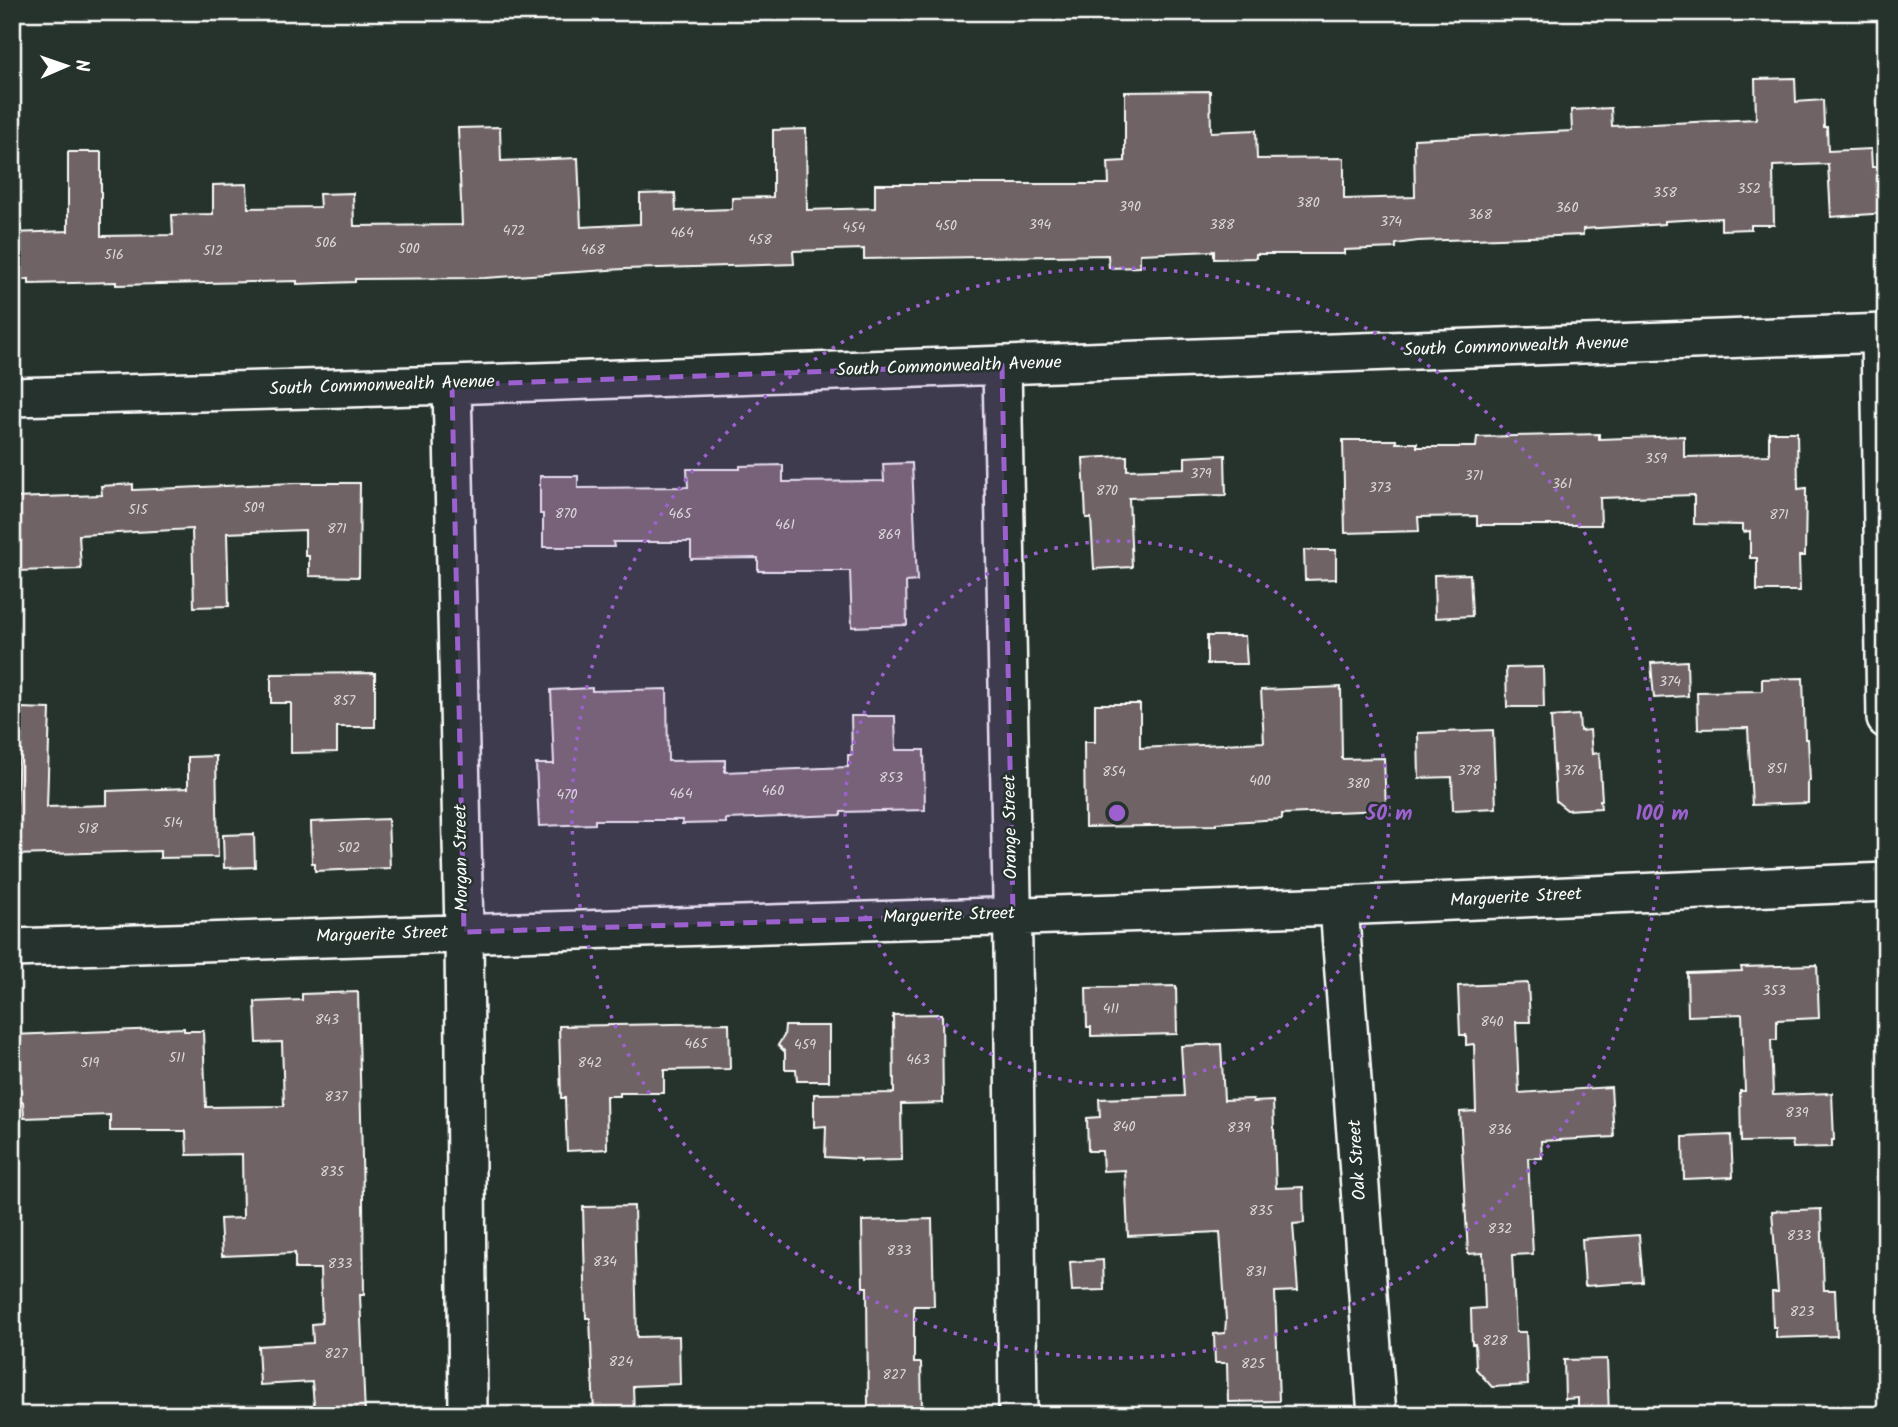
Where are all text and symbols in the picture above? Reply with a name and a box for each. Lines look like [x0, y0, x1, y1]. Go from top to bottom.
north arrow [32, 32, 102, 102]
text: N [66, 59, 96, 72]
house number: 352 [1737, 178, 1761, 200]
house number: 358 [1653, 182, 1678, 204]
house number: 380 [1296, 192, 1320, 214]
house number: 390 [1119, 196, 1141, 218]
house number: 360 [1556, 197, 1578, 219]
house number: 368 [1468, 204, 1493, 226]
house number: 374 [1380, 211, 1402, 233]
house number: 394 [1029, 214, 1052, 236]
house number: 388 [1210, 214, 1235, 236]
house number: 450 [935, 215, 957, 237]
house number: 454 [843, 217, 866, 239]
house number: 472 [503, 220, 525, 242]
house number: 464 [670, 222, 694, 244]
house number: 458 [748, 229, 772, 251]
house number: 506 [315, 232, 337, 254]
house number: 500 [398, 238, 420, 260]
house number: 468 [581, 239, 606, 261]
house number: 512 [203, 240, 223, 262]
house number: 516 [104, 244, 124, 266]
street label: South Commonwealth Avenue [1403, 329, 1629, 365]
street label: South Commonwealth Avenue [836, 349, 1062, 385]
street label: South Commonwealth Avenue [269, 368, 495, 404]
house number: 359 [1645, 448, 1667, 470]
house number: 379 [1190, 463, 1212, 485]
house number: 371 [1465, 465, 1483, 487]
house number: 361 [1552, 473, 1572, 495]
house number: 373 [1369, 477, 1391, 499]
house number: 870 [1096, 480, 1118, 502]
house number: 509 [243, 497, 265, 519]
house number: 515 [128, 499, 149, 521]
house number: 870 [555, 503, 577, 525]
house number: 465 [668, 503, 693, 525]
house number: 871 [1769, 504, 1789, 526]
house number: 461 [775, 514, 795, 536]
house number: 871 [327, 518, 347, 540]
house number: 869 [877, 524, 901, 546]
house number: 374 [1659, 671, 1681, 693]
house number: 857 [333, 690, 356, 712]
house number: 851 [1767, 758, 1787, 780]
house number: 378 [1458, 760, 1481, 782]
house number: 376 [1563, 760, 1585, 782]
house number: 854 [1102, 761, 1126, 783]
house number: 853 [879, 767, 903, 789]
house number: 400 [1249, 770, 1271, 792]
street label: Orange Street [996, 773, 1026, 880]
house number: 380 [1346, 773, 1370, 795]
house number: 460 [762, 780, 784, 802]
house number: 464 [669, 783, 693, 805]
house number: 470 [556, 784, 578, 806]
text: 50 m [1365, 798, 1412, 831]
text: 100 m [1635, 798, 1689, 831]
centre of rings [1105, 801, 1129, 825]
street label: Morgan Street [447, 803, 477, 912]
house number: 514 [163, 812, 183, 834]
house number: 518 [78, 818, 99, 840]
house number: 502 [338, 837, 360, 859]
street label: Marguerite Street [1449, 880, 1584, 916]
street label: Marguerite Street [882, 899, 1017, 933]
street label: Marguerite Street [315, 918, 450, 952]
house number: 353 [1762, 980, 1786, 1002]
house number: 411 [1103, 998, 1119, 1020]
house number: 843 [315, 1009, 339, 1031]
house number: 840 [1480, 1011, 1504, 1033]
house number: 465 [684, 1033, 709, 1055]
house number: 459 [794, 1034, 816, 1056]
house number: 511 [169, 1047, 185, 1069]
house number: 463 [906, 1049, 930, 1071]
house number: 519 [81, 1052, 100, 1074]
house number: 842 [578, 1052, 602, 1074]
house number: 837 [325, 1086, 348, 1108]
house number: 839 [1785, 1102, 1809, 1124]
house number: 840 [1112, 1116, 1136, 1138]
house number: 839 [1227, 1117, 1251, 1139]
street label: Oak Street [1341, 1118, 1375, 1201]
house number: 836 [1488, 1119, 1512, 1141]
house number: 835 [320, 1161, 345, 1183]
house number: 835 [1249, 1200, 1274, 1222]
house number: 832 [1488, 1218, 1512, 1240]
house number: 833 [1787, 1225, 1811, 1247]
house number: 833 [887, 1240, 911, 1262]
house number: 834 [593, 1251, 617, 1273]
house number: 833 [328, 1253, 352, 1275]
house number: 831 [1246, 1261, 1266, 1283]
house number: 823 [1790, 1301, 1814, 1323]
house number: 828 [1483, 1330, 1508, 1352]
house number: 827 [324, 1343, 348, 1365]
house number: 824 [609, 1351, 633, 1373]
house number: 825 [1241, 1353, 1267, 1375]
house number: 827 [882, 1364, 906, 1386]

